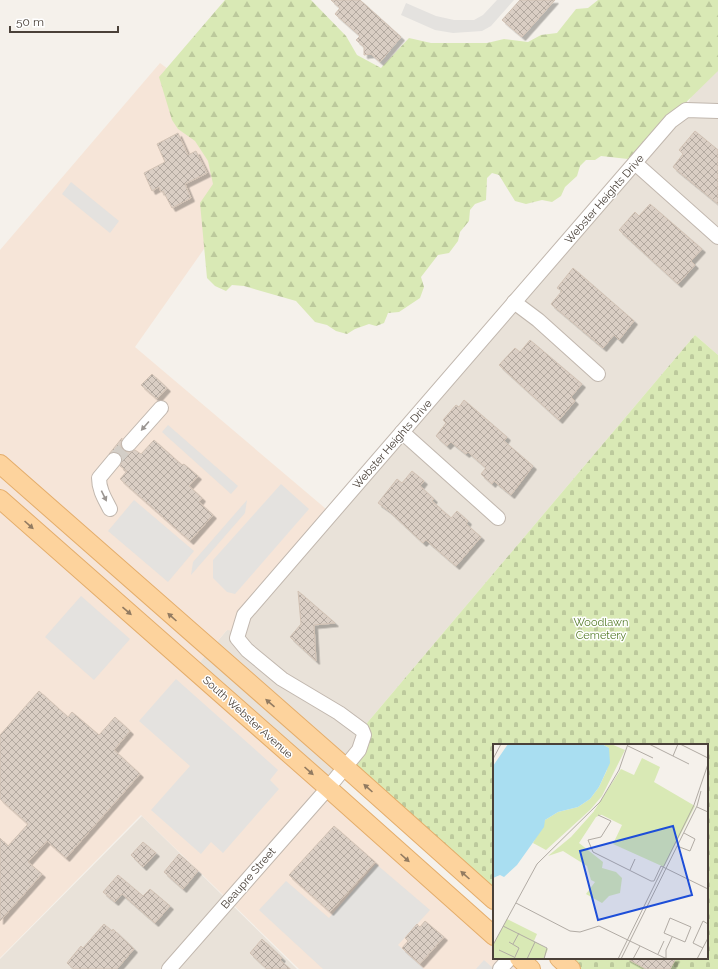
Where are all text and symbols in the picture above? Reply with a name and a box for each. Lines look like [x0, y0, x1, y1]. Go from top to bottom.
scale bar [10, 8, 118, 34]
text: 50 m [16, 15, 44, 29]
street label: Webster Heights Drive [562, 152, 647, 247]
street label: Webster Heights Drive [350, 397, 435, 492]
one-way arrow [140, 420, 149, 431]
one-way arrow [101, 490, 107, 502]
one-way arrow [24, 521, 34, 530]
one-way arrow [122, 606, 131, 615]
one-way arrow [167, 612, 178, 621]
park label: Woodlawn Cemetery [574, 616, 628, 642]
street label: South Webster Avenue [200, 674, 296, 761]
one-way arrow [265, 698, 275, 707]
inset map [493, 744, 708, 959]
one-way arrow [303, 766, 314, 775]
one-way arrow [362, 784, 373, 793]
street label: Beaupre Street [218, 845, 279, 911]
one-way arrow [400, 853, 410, 862]
one-way arrow [460, 870, 470, 879]

